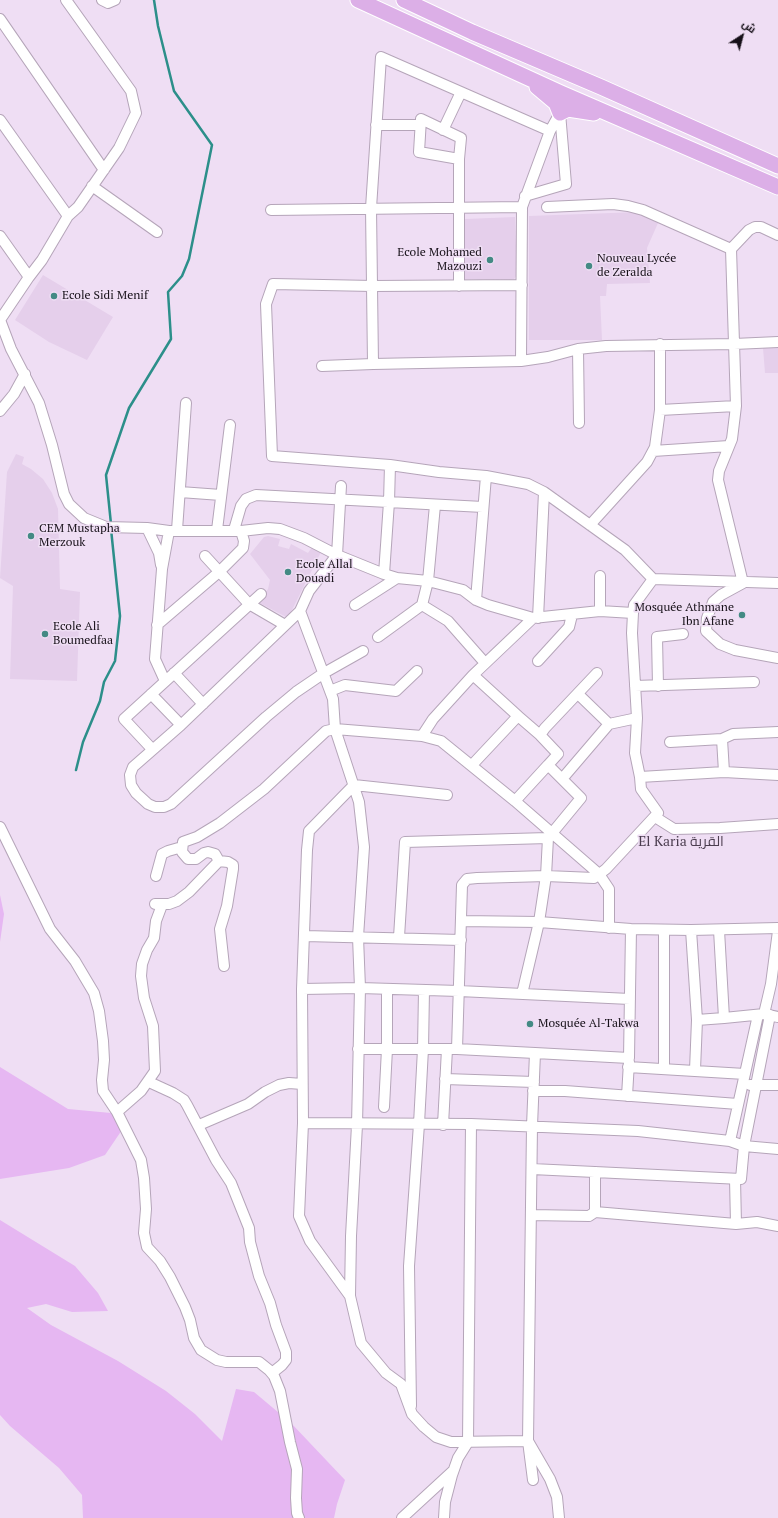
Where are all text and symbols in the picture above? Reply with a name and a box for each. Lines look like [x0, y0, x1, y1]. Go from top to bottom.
north arrow [722, 16, 762, 56]
text: ش [739, 16, 759, 36]
place label: Ecole Mohamed Mazouzi [397, 246, 482, 274]
place label: Nouveau Lycée de Zeralda [597, 252, 676, 280]
marker: Ecole Mohamed Mazouzi [485, 255, 495, 265]
marker: Nouveau Lycée de Zeralda [584, 261, 594, 271]
place label: Ecole Sidi Menif [62, 289, 148, 303]
marker: Ecole Sidi Menif [49, 291, 59, 301]
place label: CEM Mustapha Merzouk [39, 522, 120, 550]
marker: CEM Mustapha Merzouk [26, 531, 36, 541]
place label: Ecole Allal Douadi [296, 558, 353, 586]
marker: Ecole Allal Douadi [283, 567, 293, 577]
place label: Mosquée Athmane Ibn Afane [635, 601, 734, 629]
marker: Mosquée Athmane Ibn Afane [737, 610, 747, 620]
place label: Ecole Ali Boumedfaa [53, 620, 113, 648]
marker: Ecole Ali Boumedfaa [40, 629, 50, 639]
district label: El Karia القرية [638, 834, 724, 850]
place label: Mosquée Al-Takwa [538, 1017, 639, 1031]
marker: Mosquée Al-Takwa [525, 1019, 535, 1029]

